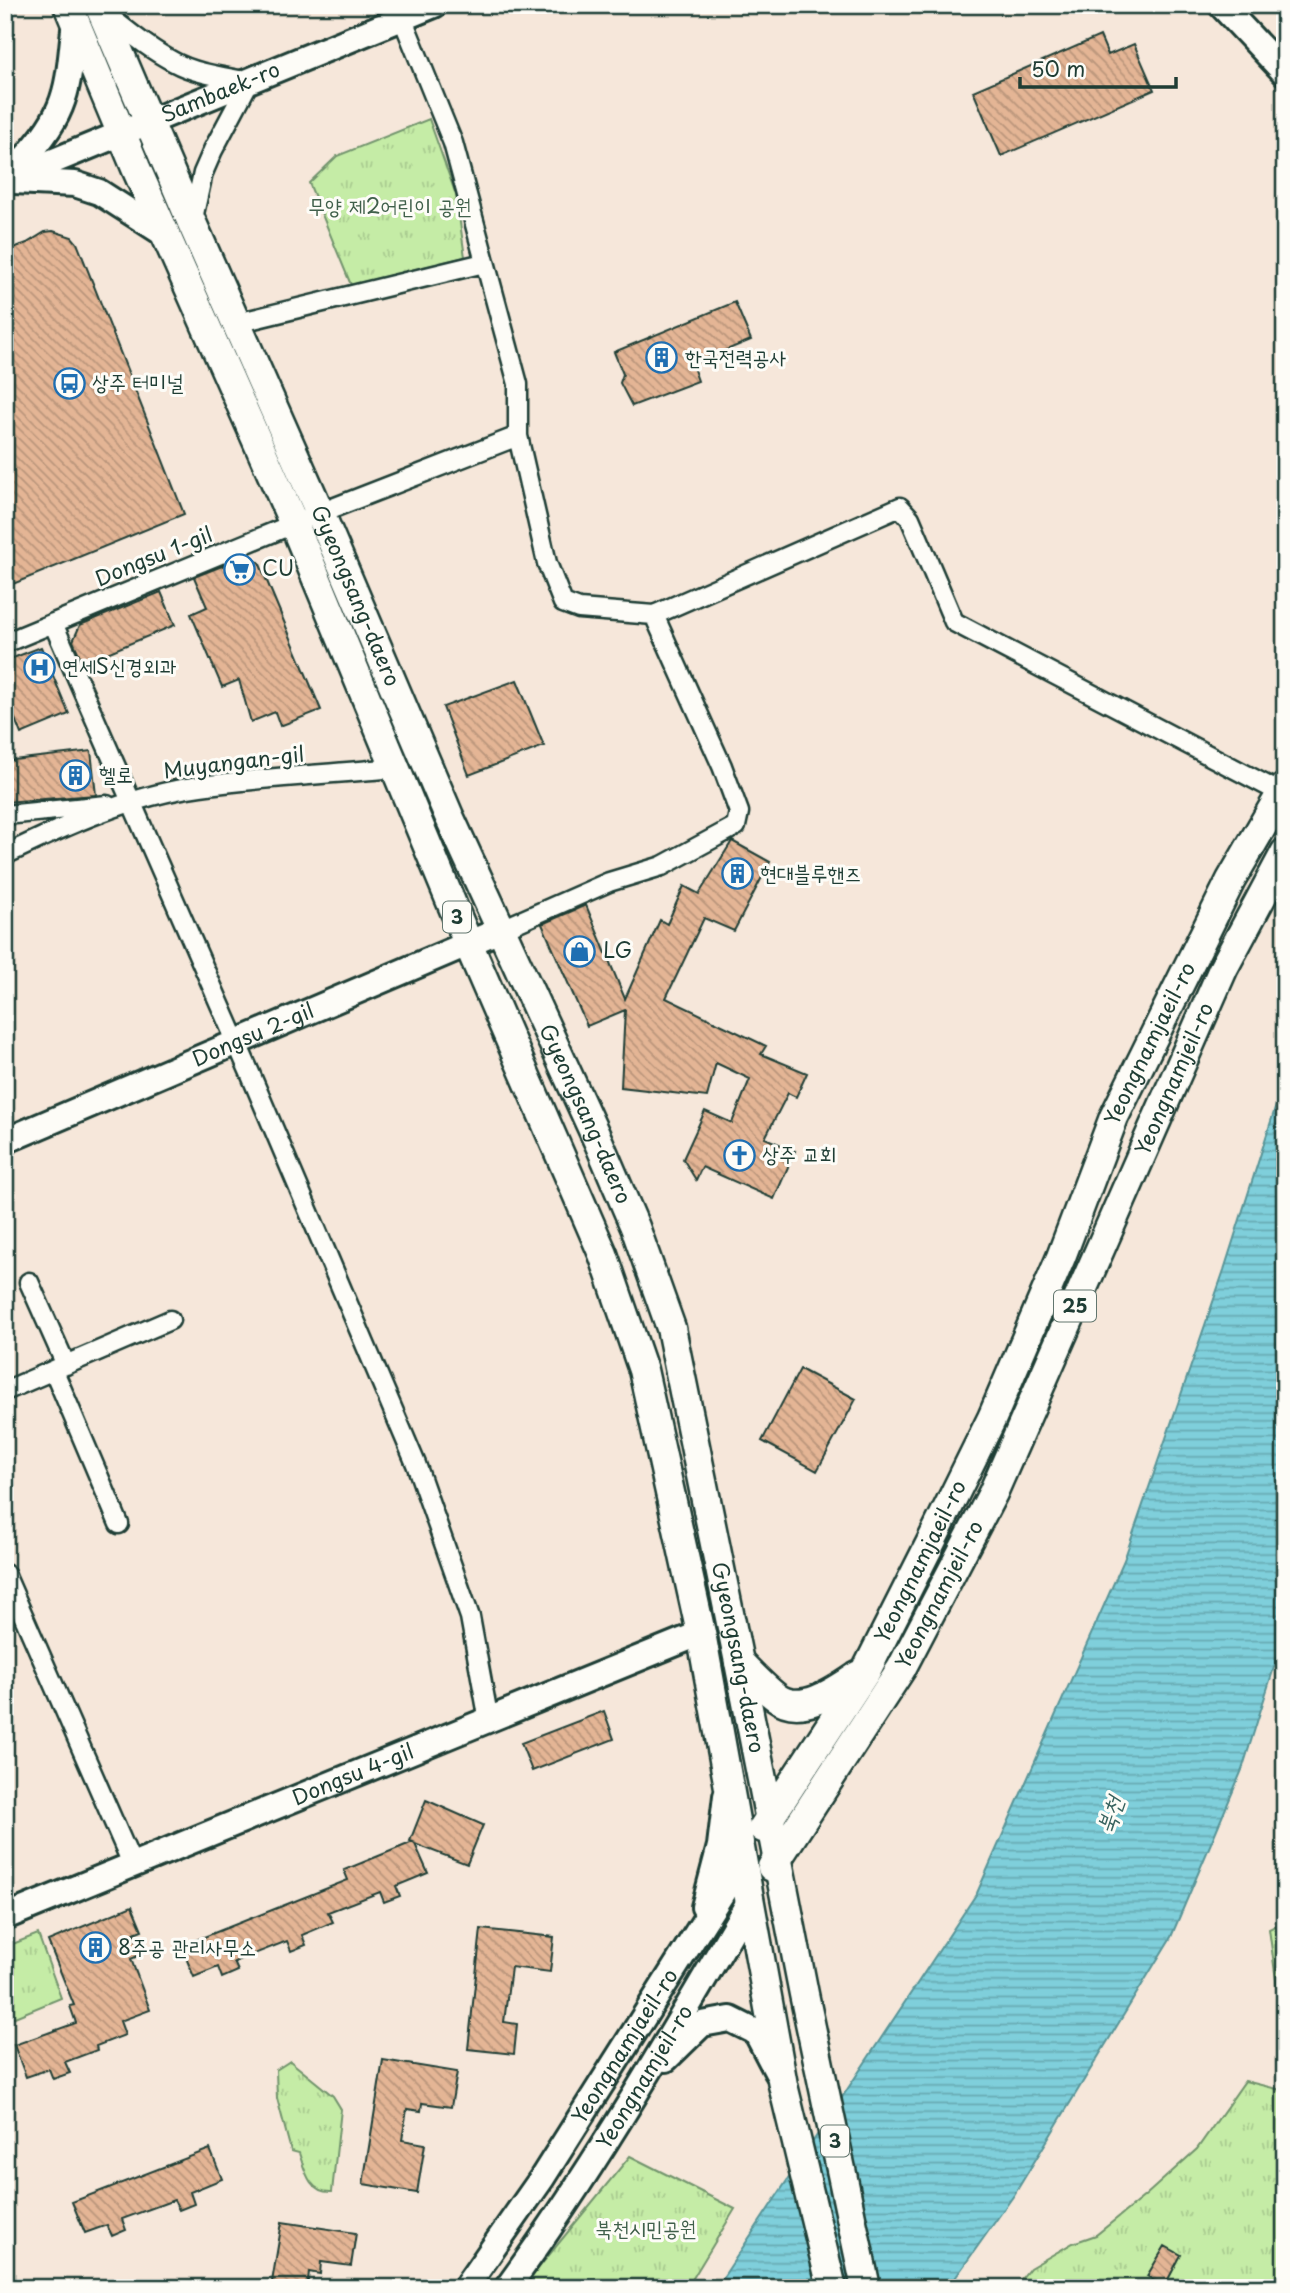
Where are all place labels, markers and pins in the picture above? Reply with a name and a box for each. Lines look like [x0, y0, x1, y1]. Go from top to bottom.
place label: 한국전력공사 [685, 340, 786, 372]
building icon: 한국전력공사 [645, 341, 679, 375]
place label: 상주 터미널 [92, 365, 183, 397]
bus stop icon: 상주 터미널 [52, 366, 86, 400]
place label: CU [262, 551, 294, 583]
supermarket icon: CU [222, 552, 256, 586]
place label: 연세S신경외과 [62, 649, 177, 681]
hospital icon: 연세S신경외과 [22, 650, 56, 684]
place label: 헬로 [99, 757, 133, 789]
building icon: 헬로 [59, 758, 93, 792]
place label: 현대블루핸즈 [760, 856, 861, 888]
building icon: 현대블루핸즈 [720, 857, 754, 891]
place label: LG [603, 933, 632, 965]
shop icon: LG [563, 934, 597, 968]
place label: 상주 교회 [762, 1137, 836, 1169]
church icon: 상주 교회 [722, 1138, 756, 1172]
place label: 8주공 관리사무소 [118, 1930, 256, 1962]
building icon: 8주공 관리사무소 [78, 1931, 112, 1965]

